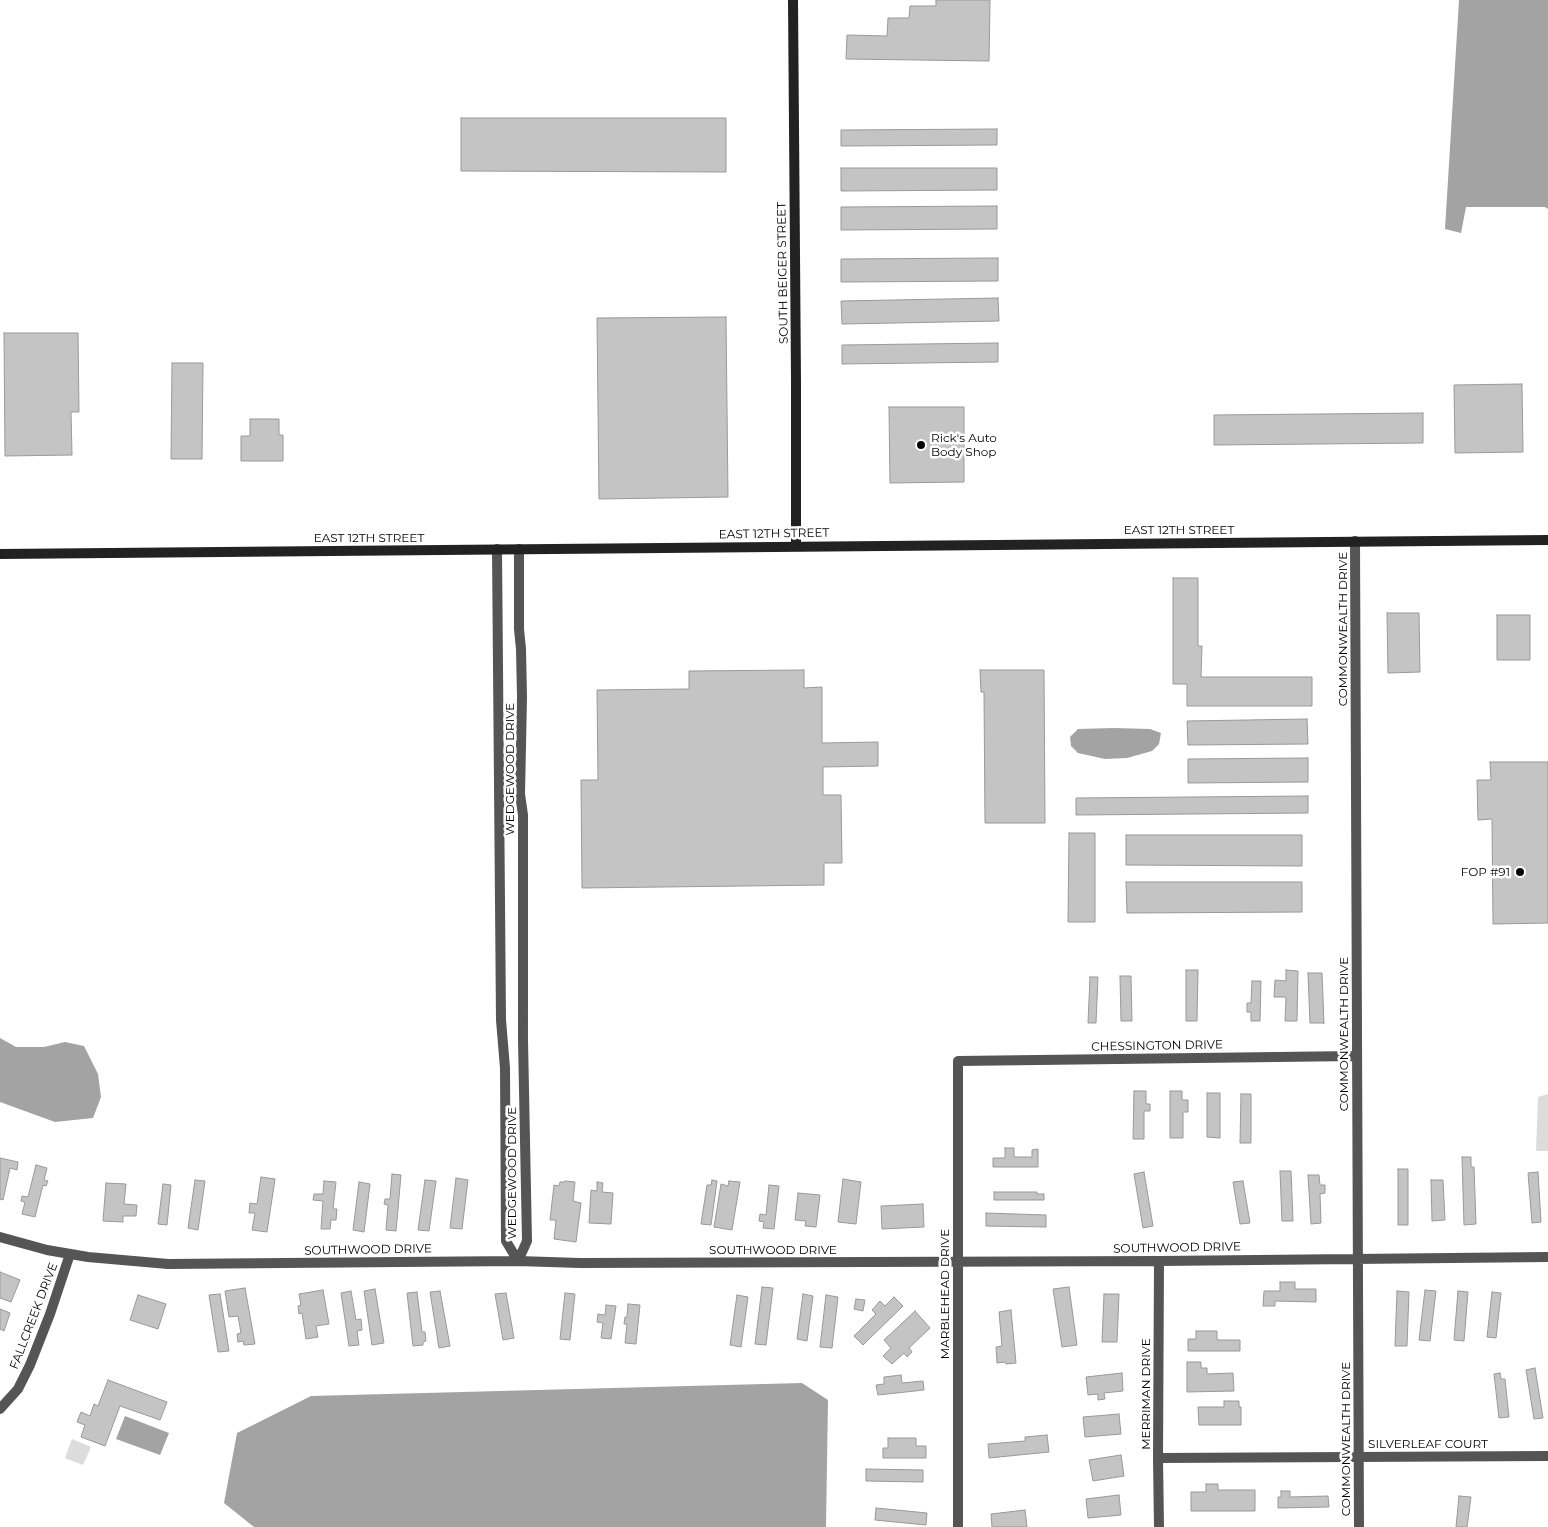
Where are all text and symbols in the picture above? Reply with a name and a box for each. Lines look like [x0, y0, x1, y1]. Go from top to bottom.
street label: SOUTH BEIGER STREET [775, 202, 791, 344]
place label: Rick's Auto Body Shop [931, 431, 997, 459]
marker: Rick's Auto Body Shop [915, 439, 927, 451]
street label: EAST 12TH STREET [1124, 523, 1234, 537]
street label: EAST 12TH STREET [719, 526, 829, 542]
street label: EAST 12TH STREET [314, 531, 424, 545]
street label: COMMONWEALTH DRIVE [1336, 552, 1350, 706]
street label: WEDGEWOOD DRIVE [503, 703, 517, 835]
place label: FOP #91 [1461, 865, 1510, 879]
marker: FOP #91 [1514, 866, 1526, 878]
street label: COMMONWEALTH DRIVE [1337, 957, 1351, 1111]
street label: CHESSINGTON DRIVE [1091, 1038, 1223, 1054]
street label: WEDGEWOOD DRIVE [505, 1107, 519, 1239]
street label: MARBLEHEAD DRIVE [938, 1229, 952, 1359]
street label: SOUTHWOOD DRIVE [1113, 1240, 1241, 1256]
street label: SOUTHWOOD DRIVE [304, 1242, 432, 1258]
street label: SOUTHWOOD DRIVE [709, 1243, 837, 1257]
street label: FALLCREEK DRIVE [7, 1261, 61, 1371]
street label: MERRIMAN DRIVE [1139, 1338, 1153, 1450]
street label: COMMONWEALTH DRIVE [1339, 1362, 1353, 1516]
street label: SILVERLEAF COURT [1368, 1437, 1488, 1451]

